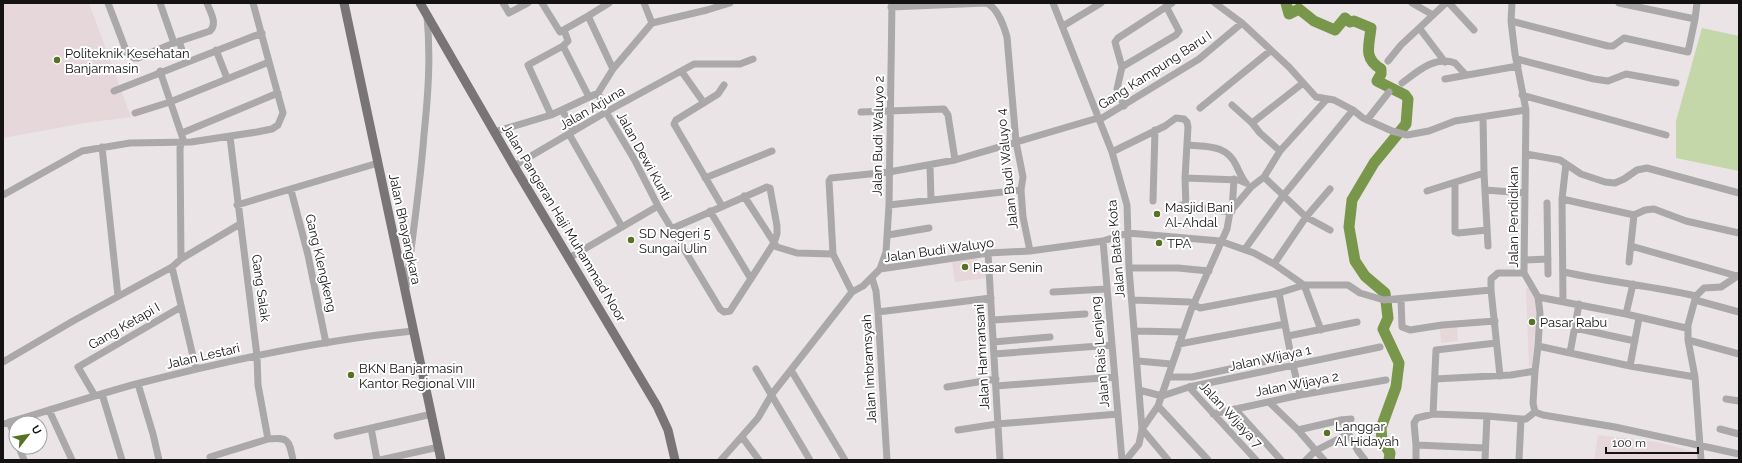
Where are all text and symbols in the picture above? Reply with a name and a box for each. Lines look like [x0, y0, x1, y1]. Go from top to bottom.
street label: Gang Kampung Baru I [1096, 28, 1214, 112]
place label: Politeknik Kesehatan Banjarmasin [65, 46, 190, 76]
marker: Politeknik Kesehatan Banjarmasin [52, 55, 62, 65]
street label: Jalan Budi Waluyo 2 [869, 75, 887, 197]
street label: Jalan Arjuna [557, 83, 627, 133]
street label: Jalan Budi Waluyo 4 [993, 108, 1021, 230]
street label: Jalan Dewi Kunti [613, 109, 675, 203]
street label: Jalan Pangeran Haji Muhammad Noor [499, 122, 629, 325]
street label: Jalan Pendidikan [1506, 166, 1521, 268]
street label: Jalan Bhayangkara [386, 172, 424, 286]
street label: Jalan Batas Kota [1104, 199, 1128, 299]
place label: Masjid Bani Al-Ahdal [1165, 200, 1233, 230]
marker: Masjid Bani Al-Ahdal [1152, 209, 1162, 219]
street label: Gang Klengkeng [302, 212, 340, 314]
place label: SD Negeri 5 Sungai Ulin [639, 226, 711, 256]
marker: SD Negeri 5 Sungai Ulin [626, 235, 636, 245]
street label: Jalan Budi Waluyo [883, 235, 995, 265]
place label: TPA [1167, 236, 1191, 251]
marker: TPA [1154, 238, 1164, 248]
street label: Gang Salak [249, 253, 273, 323]
place label: Pasar Senin [973, 260, 1043, 275]
marker: Pasar Senin [960, 262, 970, 272]
street label: Jalan Rais Lenjeng [1088, 296, 1112, 408]
street label: Gang Ketapi I [86, 300, 162, 352]
street label: Jalan Hamransani [972, 304, 992, 410]
street label: Jalan Imbramsyah [859, 314, 879, 424]
place label: Pasar Rabu [1540, 315, 1607, 330]
marker: Pasar Rabu [1527, 317, 1537, 327]
street label: Jalan Lestari [165, 340, 241, 372]
street label: Jalan Wijaya 1 [1228, 342, 1313, 374]
place label: BKN Banjarmasin Kantor Regional VIII [359, 361, 475, 391]
street label: Jalan Wijaya 2 [1254, 369, 1340, 399]
marker: BKN Banjarmasin Kantor Regional VIII [346, 370, 356, 380]
street label: Jalan Wijaya 7 [1197, 379, 1265, 451]
north arrow [8, 415, 48, 455]
place label: Langgar Al Hidayah [1335, 419, 1399, 449]
text: U [28, 423, 44, 437]
marker: Langgar Al Hidayah [1322, 428, 1332, 438]
scale bar [1606, 429, 1698, 455]
text: 100 m [1612, 436, 1646, 450]

